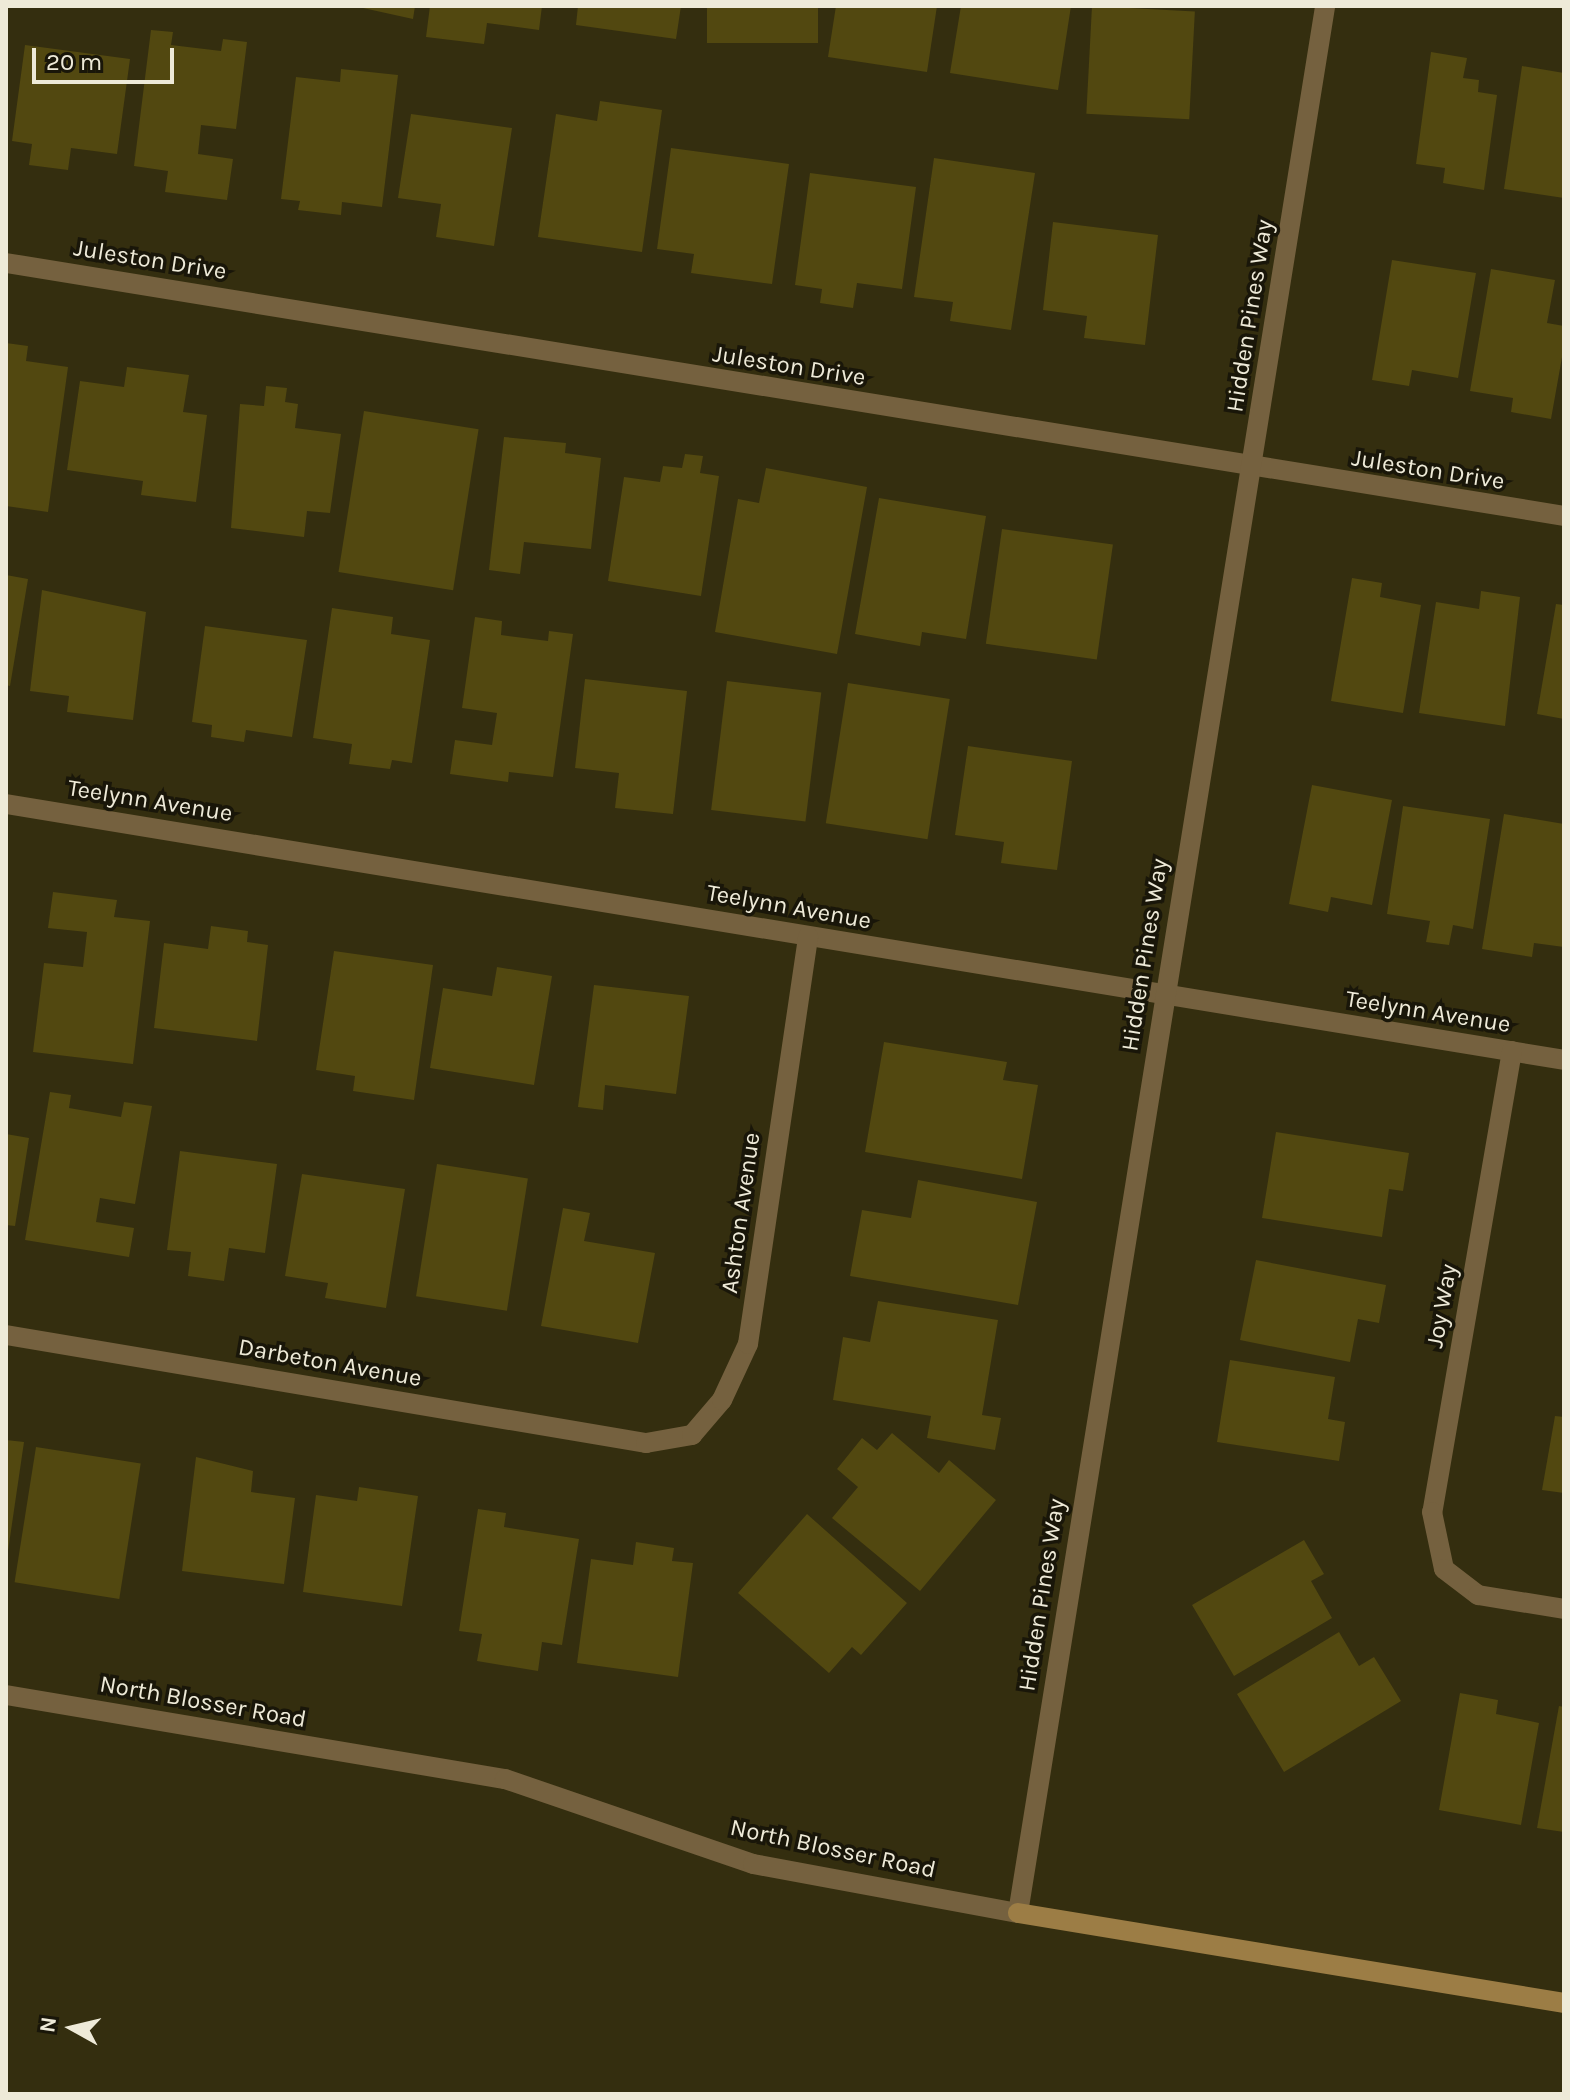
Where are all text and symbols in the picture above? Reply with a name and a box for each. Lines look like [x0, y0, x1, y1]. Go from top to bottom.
scale bar [36, 32, 178, 82]
text: 20 m [46, 48, 102, 76]
street label: Hidden Pines Way [1221, 218, 1279, 414]
street label: Juleston Drive [72, 234, 228, 286]
street label: Juleston Drive [711, 340, 867, 392]
street label: Juleston Drive [1350, 444, 1506, 496]
street label: Teelynn Avenue [66, 774, 234, 828]
street label: Hidden Pines Way [1116, 857, 1174, 1053]
street label: Teelynn Avenue [705, 878, 873, 936]
street label: Teelynn Avenue [1344, 985, 1512, 1039]
street label: Ashton Avenue [715, 1131, 767, 1295]
street label: Joy Way [1420, 1262, 1464, 1350]
street label: Darbeton Avenue [236, 1333, 424, 1393]
street label: Hidden Pines Way [1013, 1497, 1071, 1693]
street label: North Blosser Road [97, 1670, 309, 1734]
street label: North Blosser Road [728, 1813, 938, 1885]
north arrow [32, 1988, 112, 2068]
text: N [34, 2015, 62, 2034]

